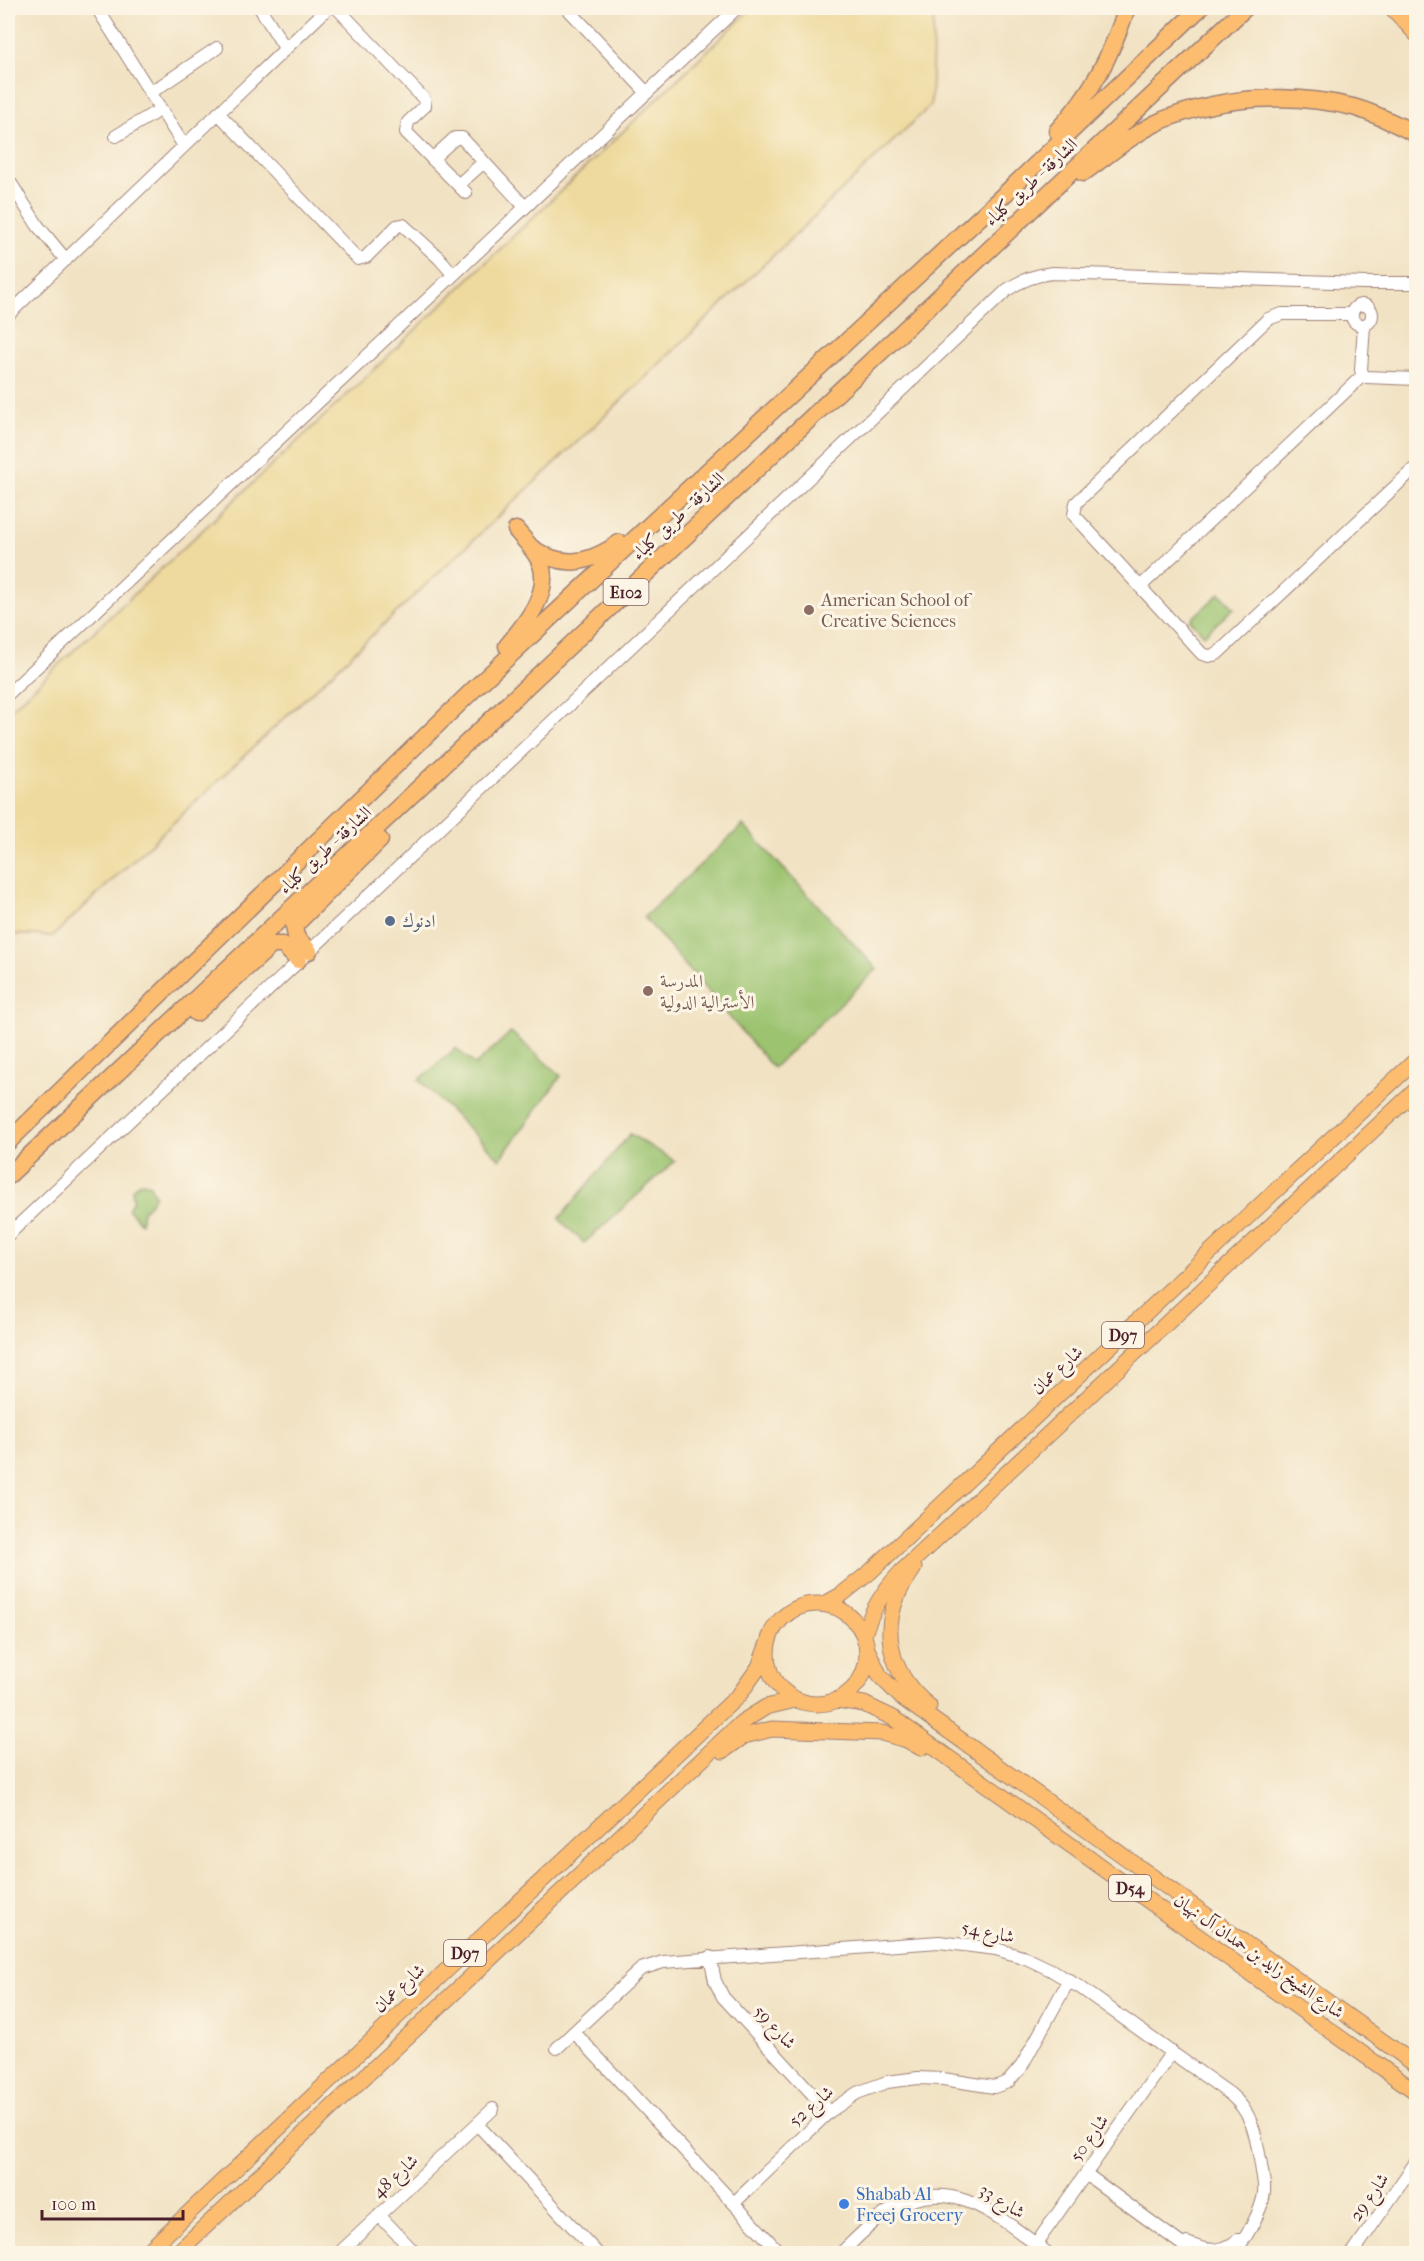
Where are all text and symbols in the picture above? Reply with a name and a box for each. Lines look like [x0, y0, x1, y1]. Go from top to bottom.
street label: الشارقة - طريق كلباء [981, 134, 1083, 231]
street label: الشارقة - طريق كلباء [628, 468, 730, 565]
road number: E102 [604, 579, 648, 605]
place label: American School of Creative Sciences [820, 590, 973, 632]
marker: American School of Creative Sciences [802, 603, 816, 617]
street label: الشارقة - طريق كلباء [275, 802, 377, 899]
place label: ادنوك [402, 911, 436, 932]
marker: ادنوك [383, 914, 397, 928]
place label: المدرسة الأسترالية الدولية [660, 971, 755, 1013]
marker: المدرسة الأسترالية الدولية [641, 984, 655, 998]
road number: D97 [1102, 1322, 1144, 1348]
street label: شارع عمان [1027, 1341, 1090, 1402]
road number: D54 [1109, 1875, 1151, 1901]
street label: شارع الشيخ زايد بن حمدان آل نهيان [1167, 1890, 1348, 2027]
street label: شارع 54 [959, 1917, 1016, 1952]
road number: D97 [444, 1940, 486, 1966]
street label: شارع عمان [369, 1959, 432, 2020]
street label: شارع 59 [746, 2001, 800, 2056]
street label: شارع 52 [785, 2081, 841, 2134]
street label: شارع 50 [1066, 2111, 1116, 2168]
street label: شارع 48 [368, 2150, 425, 2206]
street label: شارع 29 [1345, 2169, 1397, 2228]
street label: شارع 33 [973, 2180, 1029, 2227]
scale bar [42, 2183, 183, 2221]
place label: Shabab Al Freej Grocery [856, 2184, 964, 2226]
text: 100 m [51, 2194, 96, 2215]
marker: Shabab Al Freej Grocery [837, 2197, 851, 2211]

